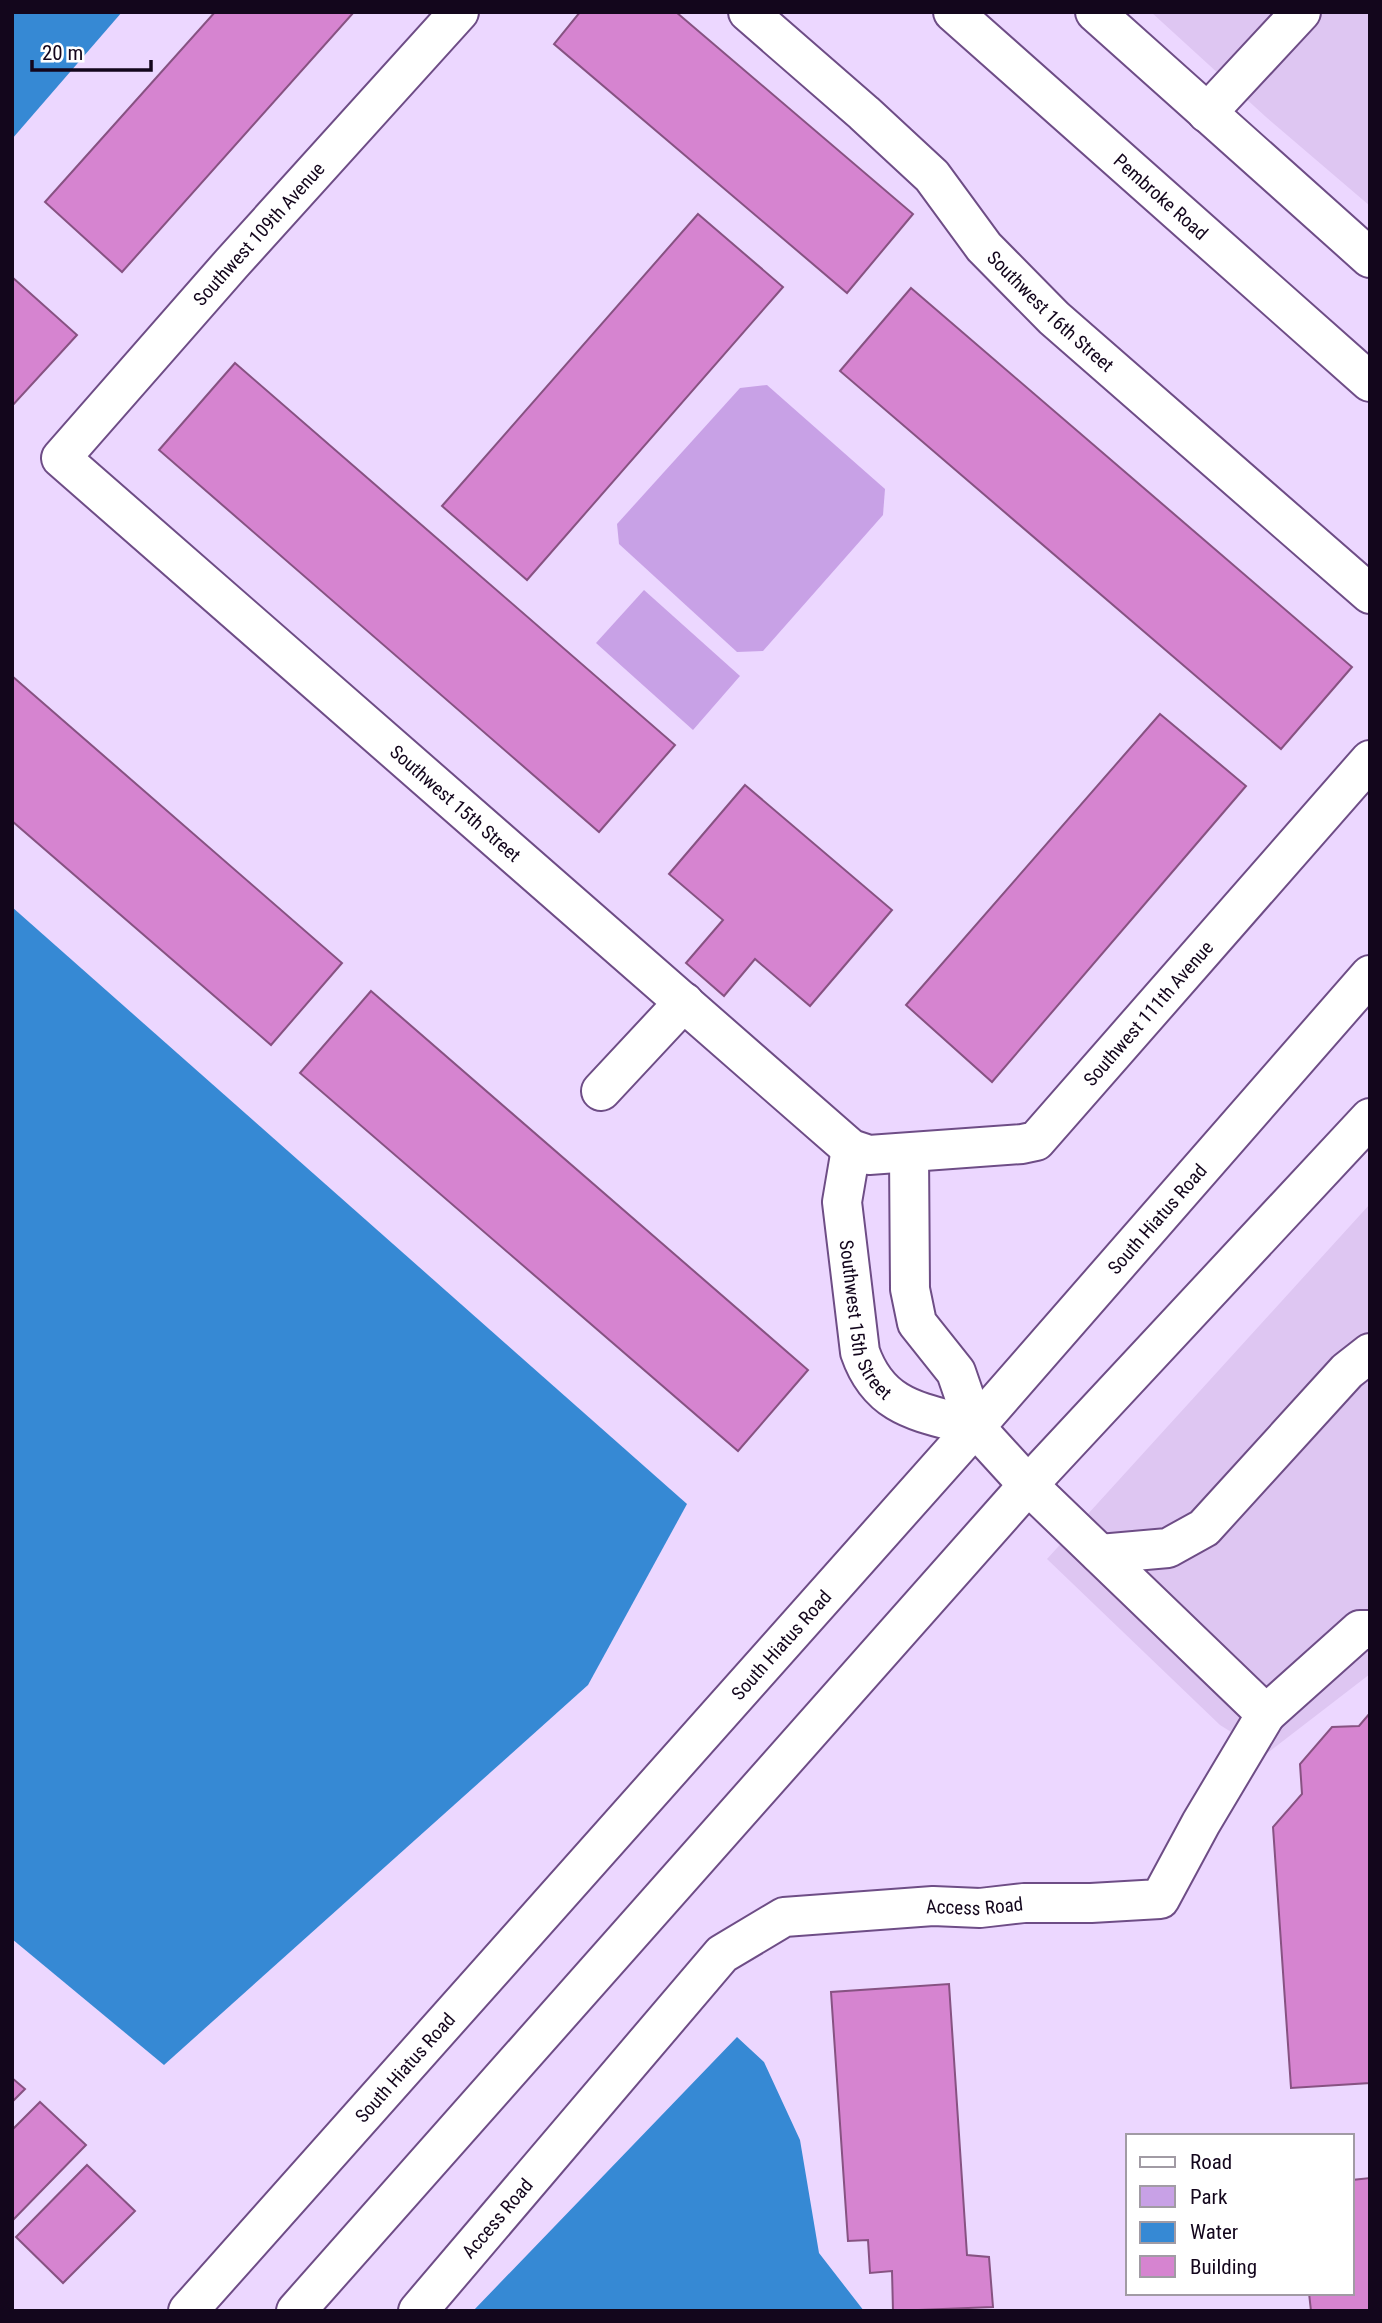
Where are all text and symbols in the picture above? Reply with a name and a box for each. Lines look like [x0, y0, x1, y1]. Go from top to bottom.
scale bar [32, 28, 150, 72]
text: 20 m [42, 41, 83, 65]
street label: Pembroke Road [1109, 149, 1213, 244]
street label: Southwest 109th Avenue [188, 157, 330, 311]
street label: Southwest 16th Street [983, 246, 1119, 376]
street label: Southwest 15th Street [386, 740, 526, 866]
street label: Southwest 111th Avenue [1078, 936, 1218, 1090]
street label: South Hiatus Road [1102, 1159, 1211, 1279]
street label: Southwest 15th Street [835, 1239, 896, 1404]
street label: South Hiatus Road [726, 1585, 836, 1704]
street label: Access Road [925, 1892, 1024, 1920]
street label: South Hiatus Road [350, 2008, 460, 2127]
legend [1126, 2134, 1354, 2295]
text: Road [1190, 2150, 1232, 2174]
street label: Access Road [457, 2174, 537, 2263]
text: Park [1190, 2185, 1228, 2209]
text: Water [1190, 2220, 1238, 2244]
text: Building [1190, 2255, 1257, 2279]

